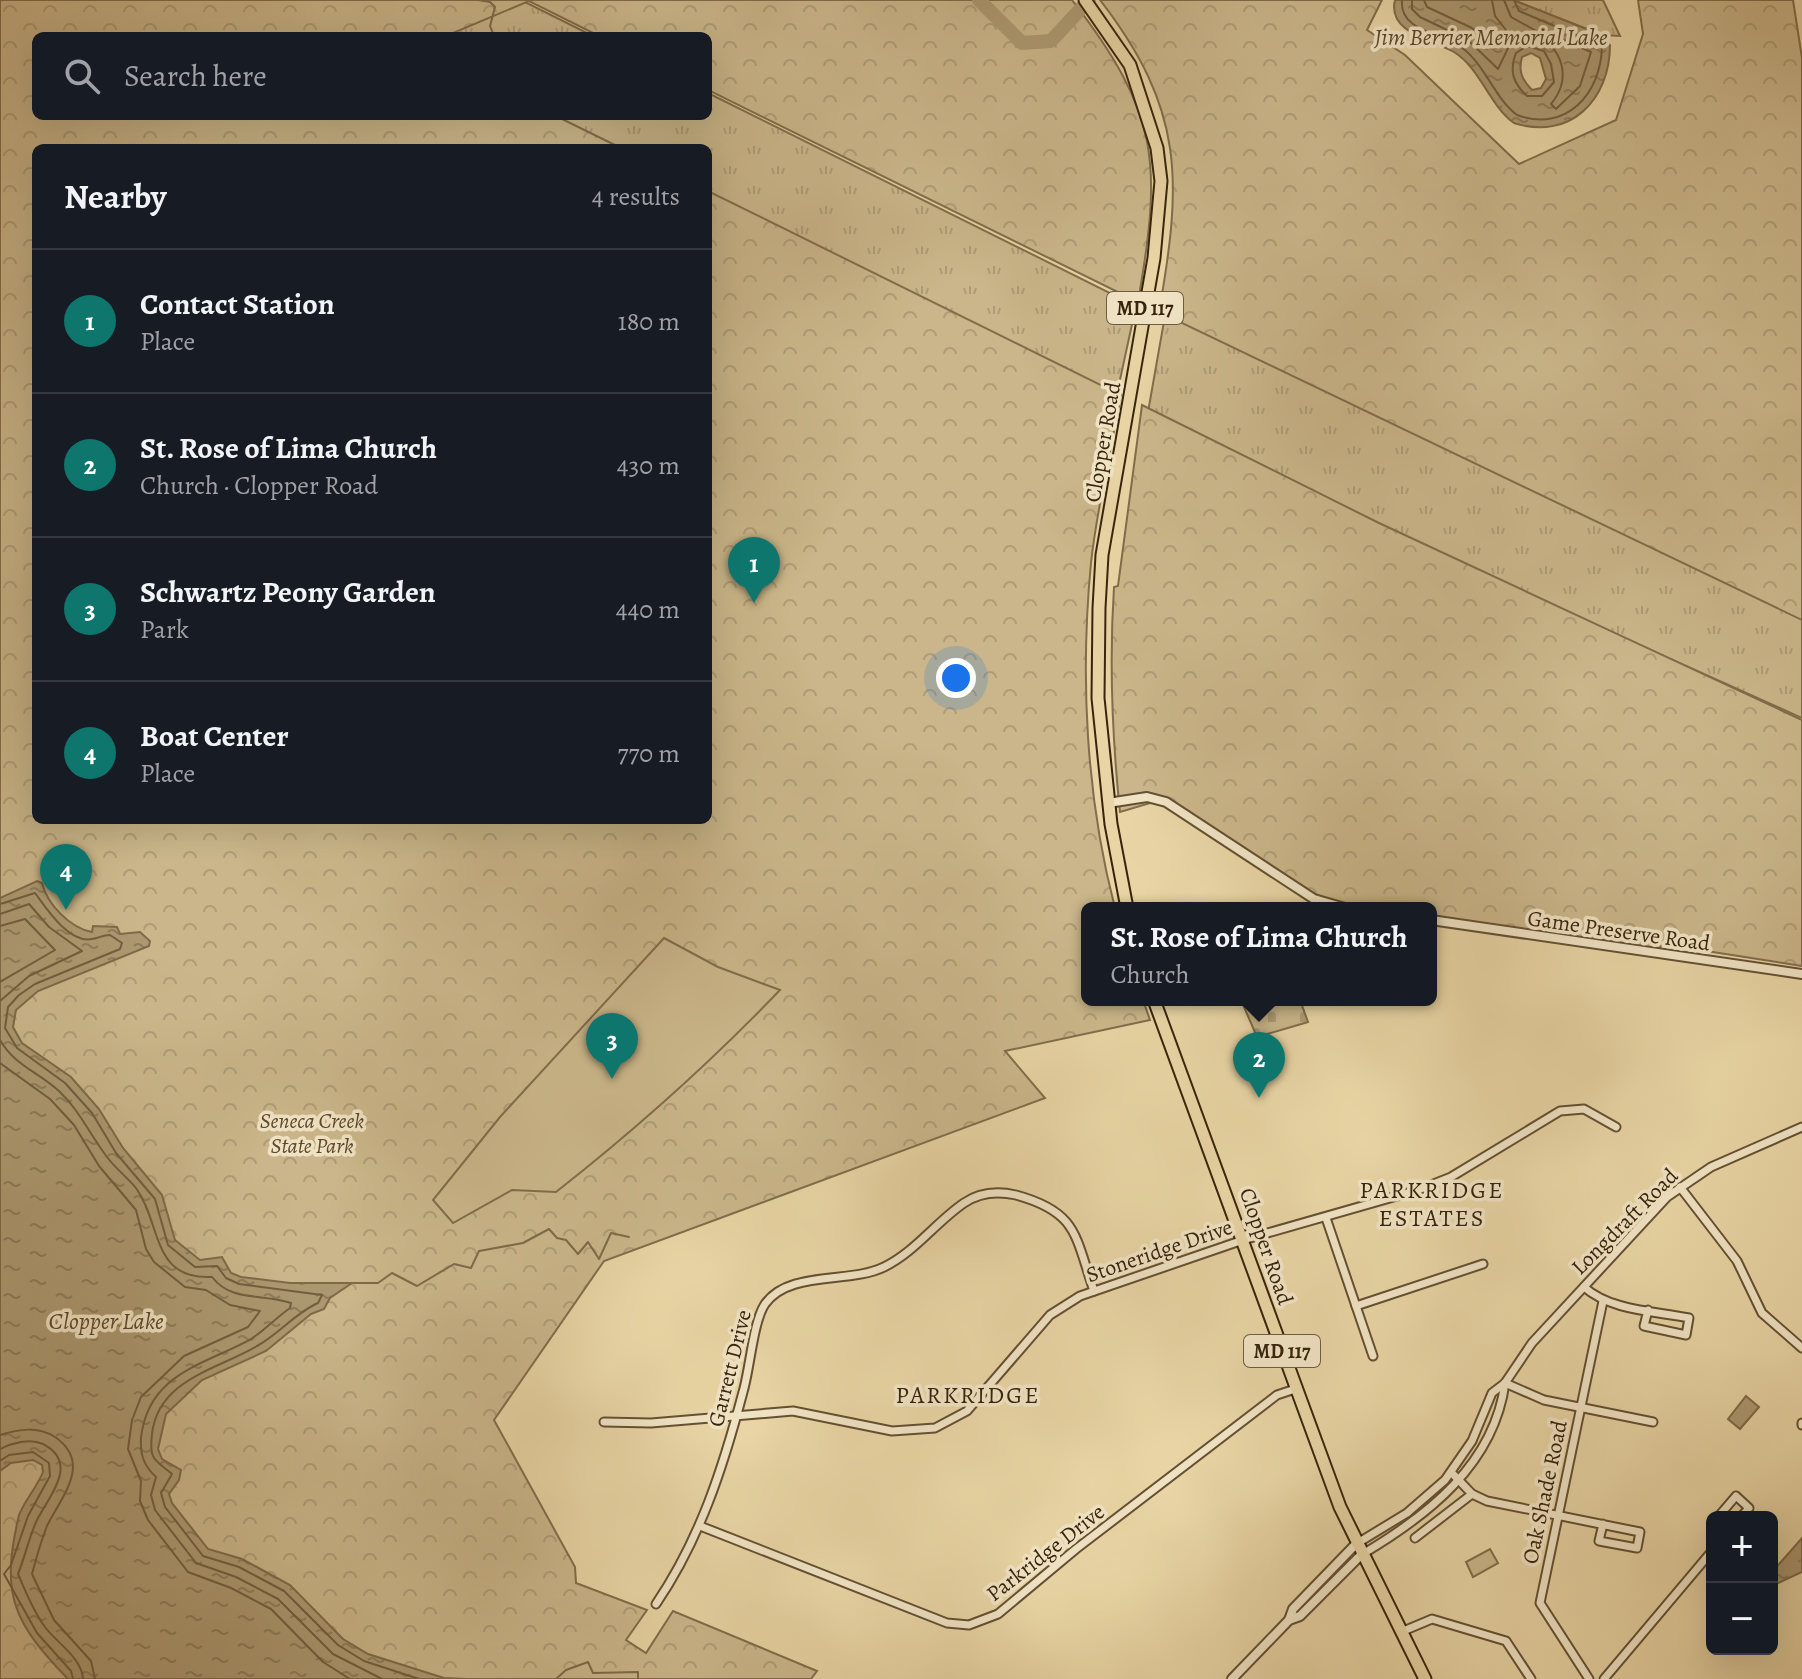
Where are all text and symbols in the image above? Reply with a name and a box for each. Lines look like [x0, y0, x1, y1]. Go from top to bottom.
water label: Jim Berrier Memorial Lake [1373, 21, 1608, 53]
search box [32, 32, 712, 120]
icon: search [60, 54, 104, 98]
text: Search here [124, 56, 267, 96]
text: Nearby [64, 173, 167, 220]
text: 4 results [592, 179, 680, 214]
text: Contact Station [140, 284, 335, 324]
road number: MD 117 [1107, 292, 1183, 324]
text: 1 [85, 304, 95, 339]
text: 180 m [618, 304, 680, 339]
text: Place [140, 324, 195, 359]
street label: Clopper Road [1078, 379, 1128, 505]
text: St. Rose of Lima Church [140, 428, 437, 468]
text: 2 [84, 448, 96, 483]
text: 430 m [617, 448, 680, 483]
text: Church · Clopper Road [140, 468, 378, 503]
pin: 1 [728, 537, 780, 603]
text: Schwartz Peony Garden [140, 572, 436, 612]
text: 3 [84, 592, 96, 627]
text: 440 m [616, 592, 680, 627]
text: Park [140, 612, 189, 647]
your location [936, 658, 976, 698]
text: Boat Center [140, 716, 289, 756]
text: 4 [84, 736, 96, 771]
text: 770 m [618, 736, 680, 771]
text: Place [140, 756, 195, 791]
pin: 4 [40, 844, 92, 910]
popup [1081, 902, 1437, 1006]
street label: Game Preserve Road [1526, 903, 1712, 959]
text: St. Rose of Lima Church [1111, 917, 1407, 957]
text: Church [1111, 957, 1189, 992]
pin: 3 [586, 1013, 638, 1079]
pin: 2 [1233, 1032, 1285, 1098]
park label: Seneca Creek State Park [260, 1106, 364, 1161]
street label: Longdraft Road [1565, 1162, 1685, 1282]
district label: PARKRIDGE ESTATES [1360, 1174, 1504, 1234]
street label: Clopper Road [1232, 1184, 1300, 1309]
street label: Stoneridge Drive [1082, 1212, 1236, 1290]
water label: Clopper Lake [48, 1305, 164, 1337]
street label: Garrett Drive [701, 1307, 759, 1430]
road number: MD 117 [1244, 1335, 1320, 1367]
district label: PARKRIDGE [896, 1379, 1040, 1411]
street label: Oak Shade Road [1515, 1417, 1575, 1567]
street label: Parkridge Drive [980, 1497, 1111, 1608]
map controls [1706, 1511, 1778, 1655]
button: + [1706, 1511, 1778, 1583]
button: − [1706, 1583, 1778, 1655]

